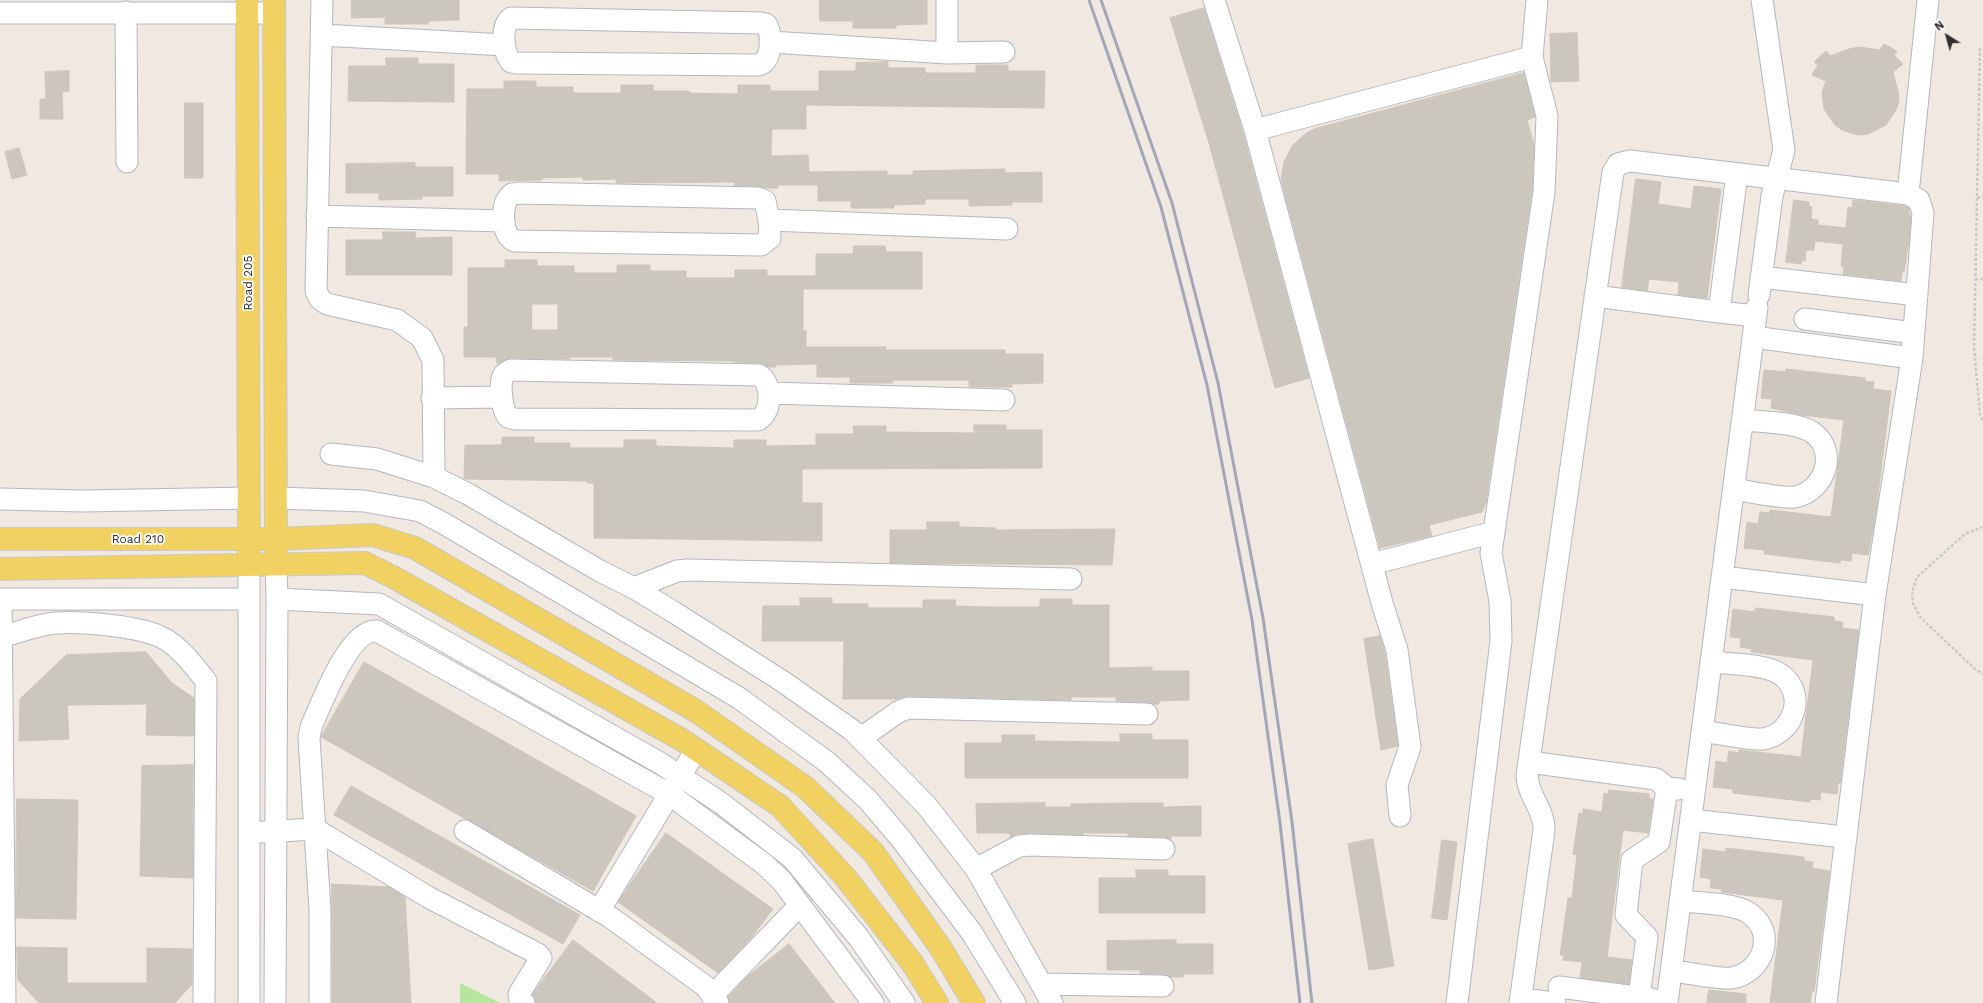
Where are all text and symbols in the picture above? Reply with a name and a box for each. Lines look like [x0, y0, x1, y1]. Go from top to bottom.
north arrow [1927, 16, 1967, 56]
text: N [1932, 18, 1947, 34]
street label: Road 205 [241, 256, 255, 310]
street label: Road 210 [112, 532, 164, 546]

